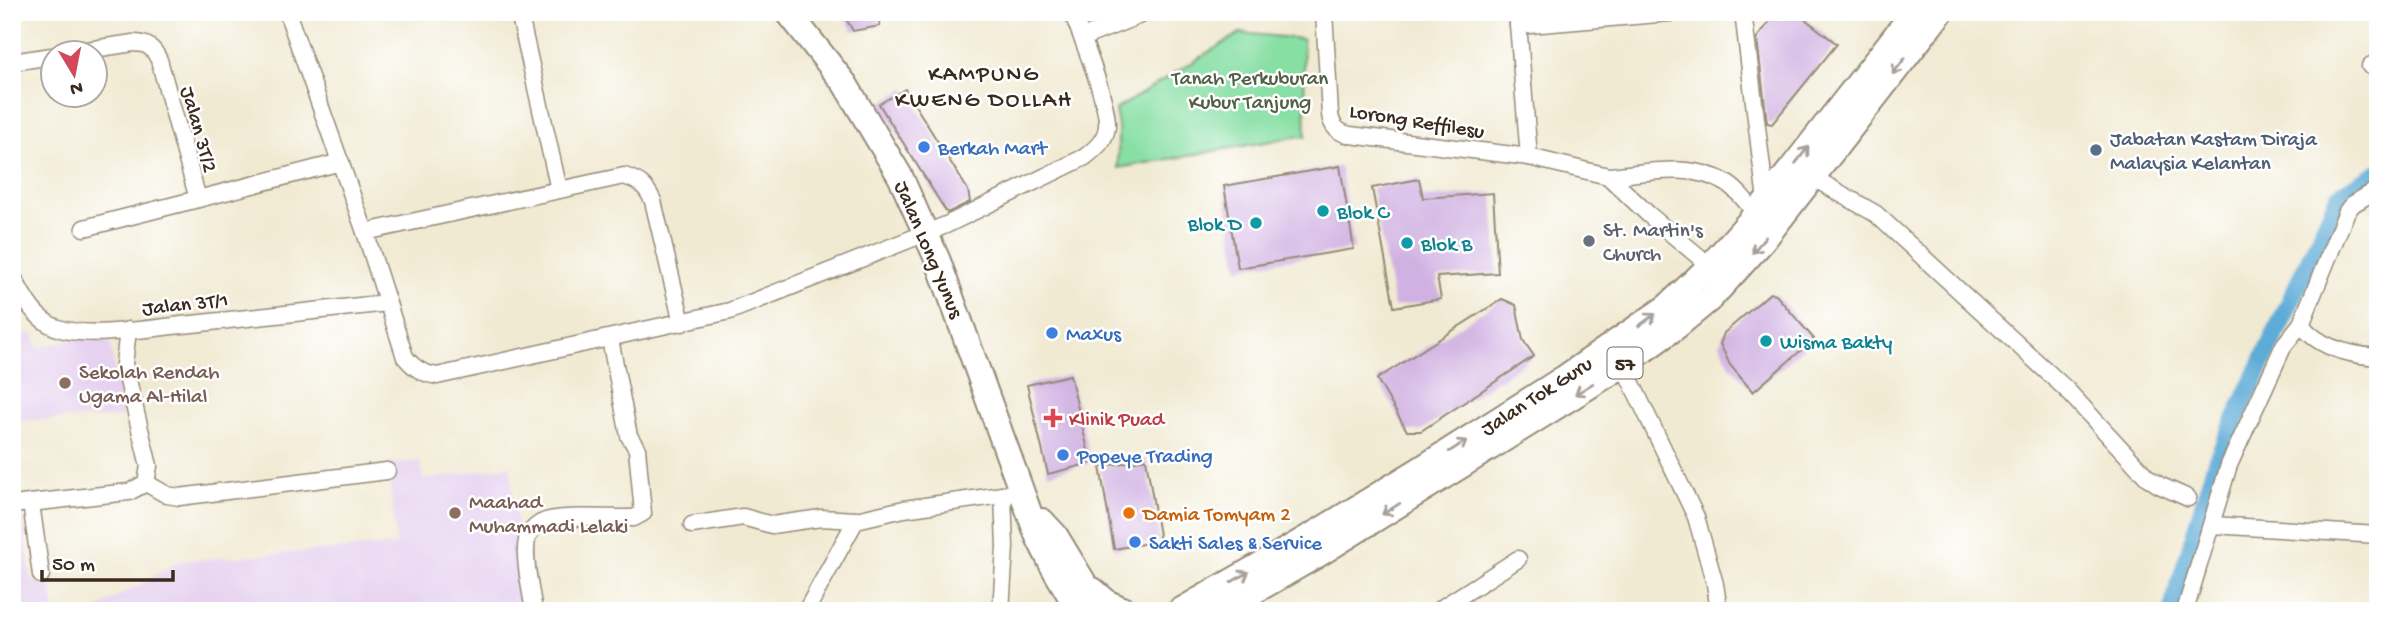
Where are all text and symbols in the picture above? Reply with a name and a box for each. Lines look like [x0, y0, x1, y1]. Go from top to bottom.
north arrow [38, 38, 108, 108]
one-way arrow [1892, 56, 1907, 75]
district label: KAMPUNG KWENG DOLLAH [895, 62, 1073, 115]
park label: Tanah Perkuburan Kubur Tanjung [1171, 68, 1328, 117]
text: N [68, 75, 84, 100]
street label: Jalan 3T/2 [172, 84, 221, 176]
street label: Lorong Reffilesu [1347, 100, 1486, 146]
place label: Jabatan Kastam Diraja Malaysia Kelantan [2110, 129, 2318, 178]
place label: Berkah Mart [937, 138, 1049, 163]
marker: Berkah Mart [916, 139, 932, 155]
marker: Jabatan Kastam Diraja Malaysia Kelantan [2088, 142, 2104, 158]
one-way arrow [1795, 146, 1810, 164]
street label: Jalan Long Yunus [887, 178, 967, 324]
place label: Blok C [1336, 202, 1391, 227]
marker: Blok C [1315, 203, 1331, 219]
place label: Blok D [1187, 214, 1242, 239]
marker: Blok D [1248, 215, 1264, 231]
place label: St. Martin's Church [1603, 220, 1704, 269]
marker: St. Martin's Church [1581, 233, 1597, 249]
place label: Blok B [1420, 234, 1474, 259]
marker: Blok B [1399, 235, 1415, 251]
one-way arrow [1751, 236, 1767, 254]
street label: Jalan 3T/1 [141, 290, 230, 323]
one-way arrow [1637, 313, 1657, 327]
place label: Maxus [1066, 324, 1122, 349]
marker: Maxus [1044, 325, 1060, 341]
place label: Wisma Bakty [1780, 332, 1892, 357]
marker: Wisma Bakty [1758, 333, 1774, 349]
road number: 57 [1608, 348, 1642, 378]
street label: Jalan Tok Guru [1478, 353, 1598, 443]
place label: Sekolah Rendah Ugama Al-Hilal [79, 362, 219, 411]
marker: Sekolah Rendah Ugama Al-Hilal [57, 375, 73, 391]
one-way arrow [1575, 382, 1595, 396]
marker: Klinik Puad [1043, 408, 1063, 428]
place label: Klinik Puad [1069, 409, 1166, 434]
one-way arrow [1448, 438, 1467, 453]
place label: Popeye Trading [1076, 446, 1213, 471]
marker: Popeye Trading [1055, 447, 1071, 463]
place label: Maahad Muhammadi Lelaki [469, 492, 628, 541]
one-way arrow [1381, 502, 1401, 516]
place label: Damia Tomyam 2 [1141, 504, 1291, 529]
marker: Maahad Muhammadi Lelaki [447, 505, 463, 521]
marker: Damia Tomyam 2 [1121, 505, 1137, 521]
place label: Sakti Sales & Service [1149, 533, 1323, 558]
marker: Sakti Sales & Service [1127, 534, 1143, 550]
scale bar [42, 539, 173, 583]
text: 50 m [52, 554, 95, 579]
one-way arrow [1229, 570, 1250, 583]

